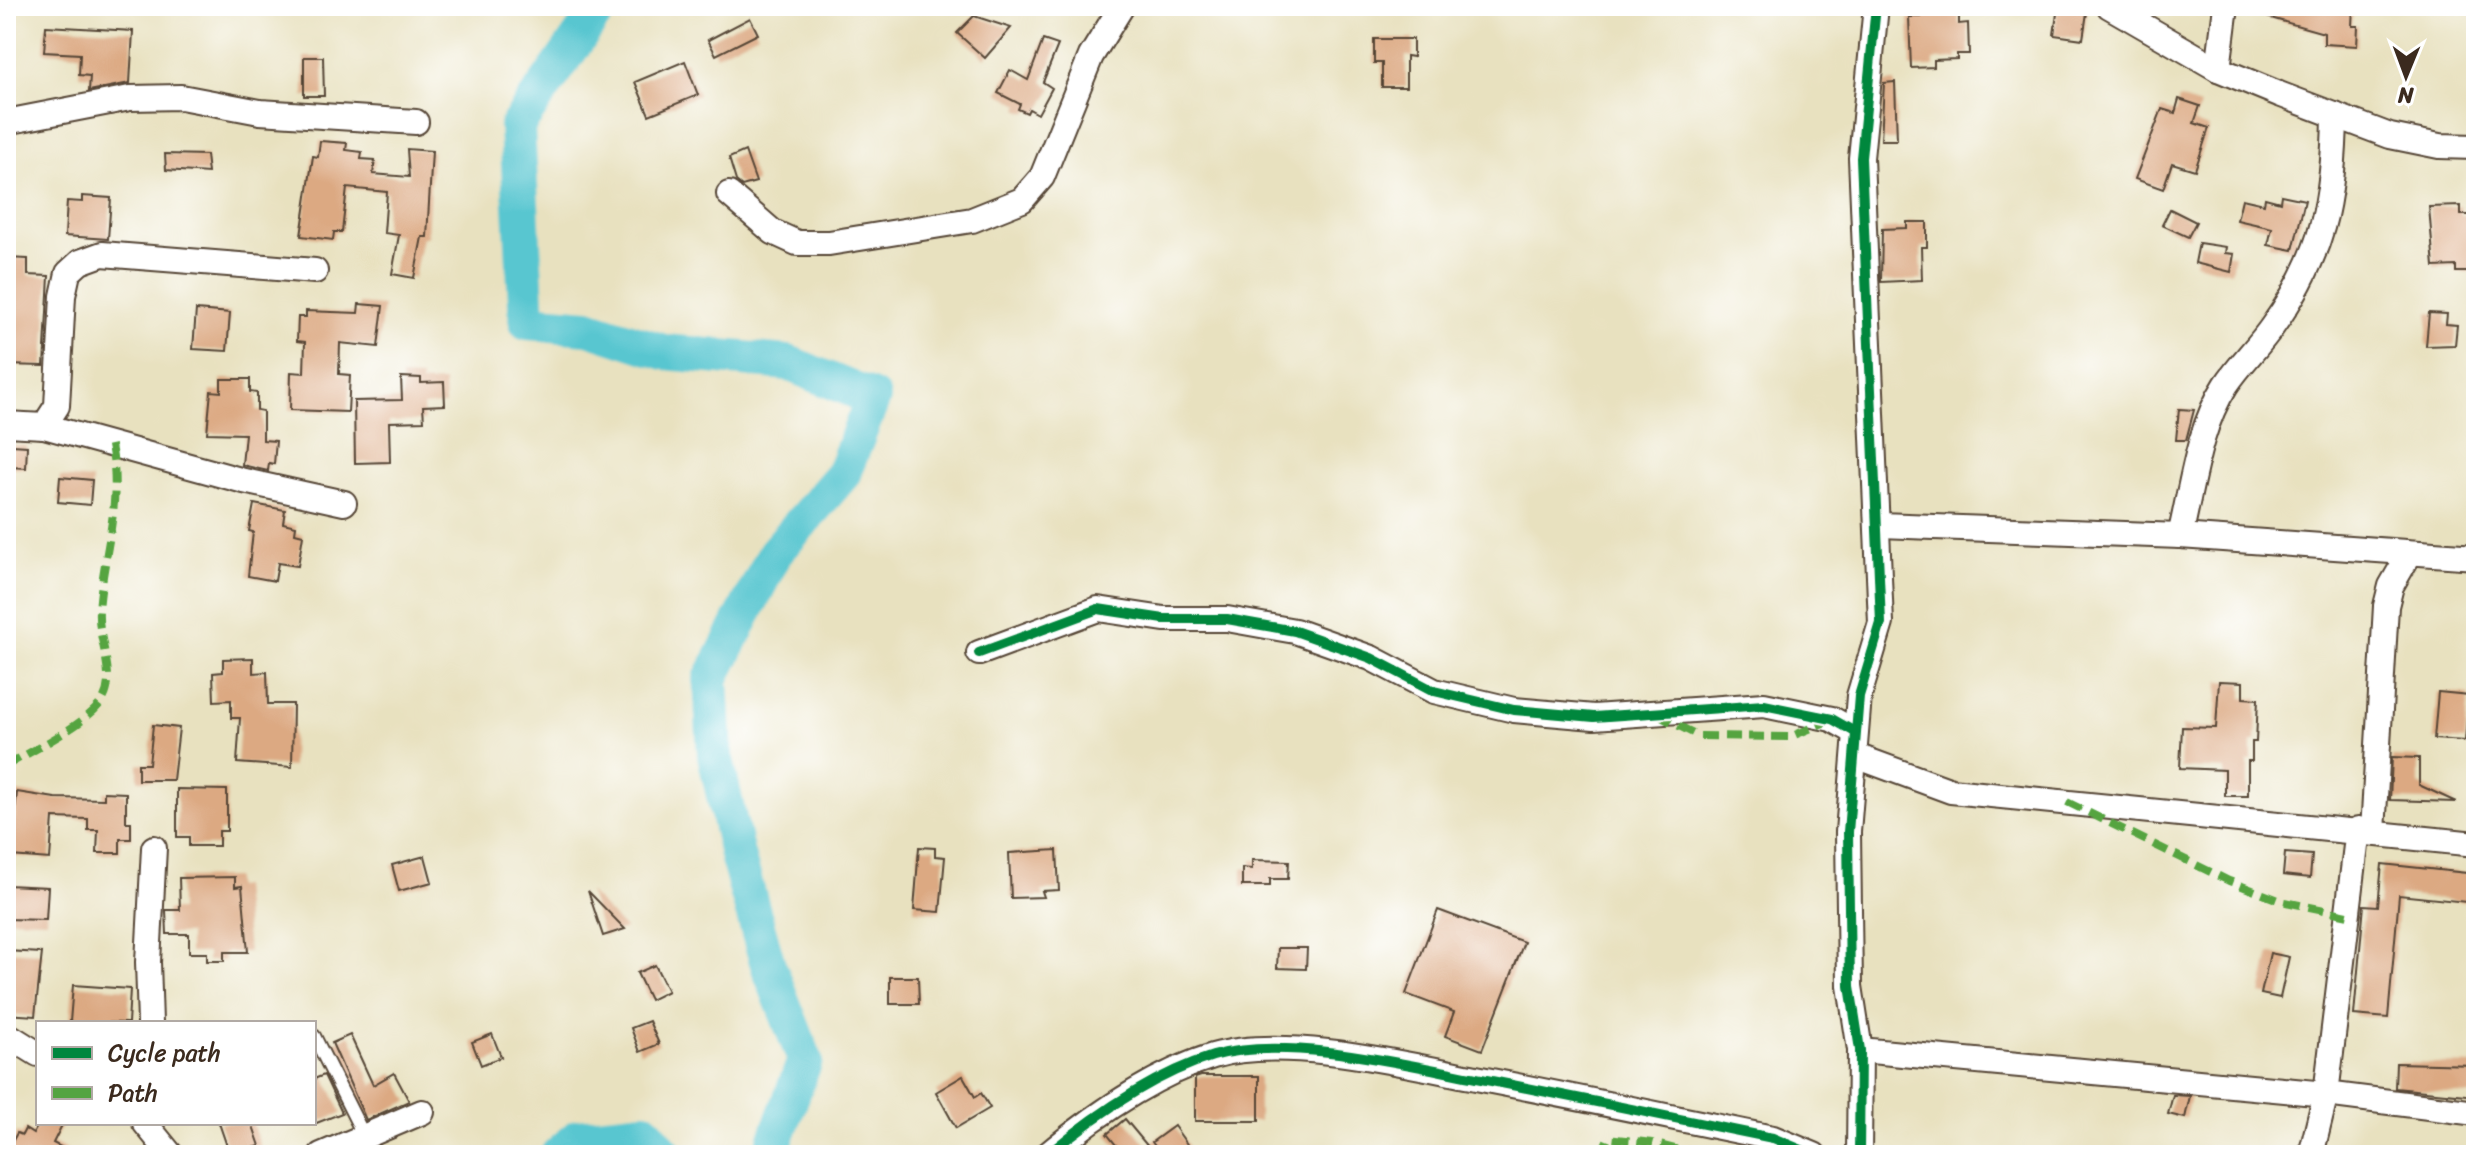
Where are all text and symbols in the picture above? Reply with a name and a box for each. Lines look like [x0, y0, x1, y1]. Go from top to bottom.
north arrow [2366, 36, 2446, 116]
text: N [2397, 76, 2415, 115]
legend [36, 1021, 316, 1125]
text: Cycle path [108, 1032, 221, 1074]
text: Path [108, 1072, 158, 1114]

